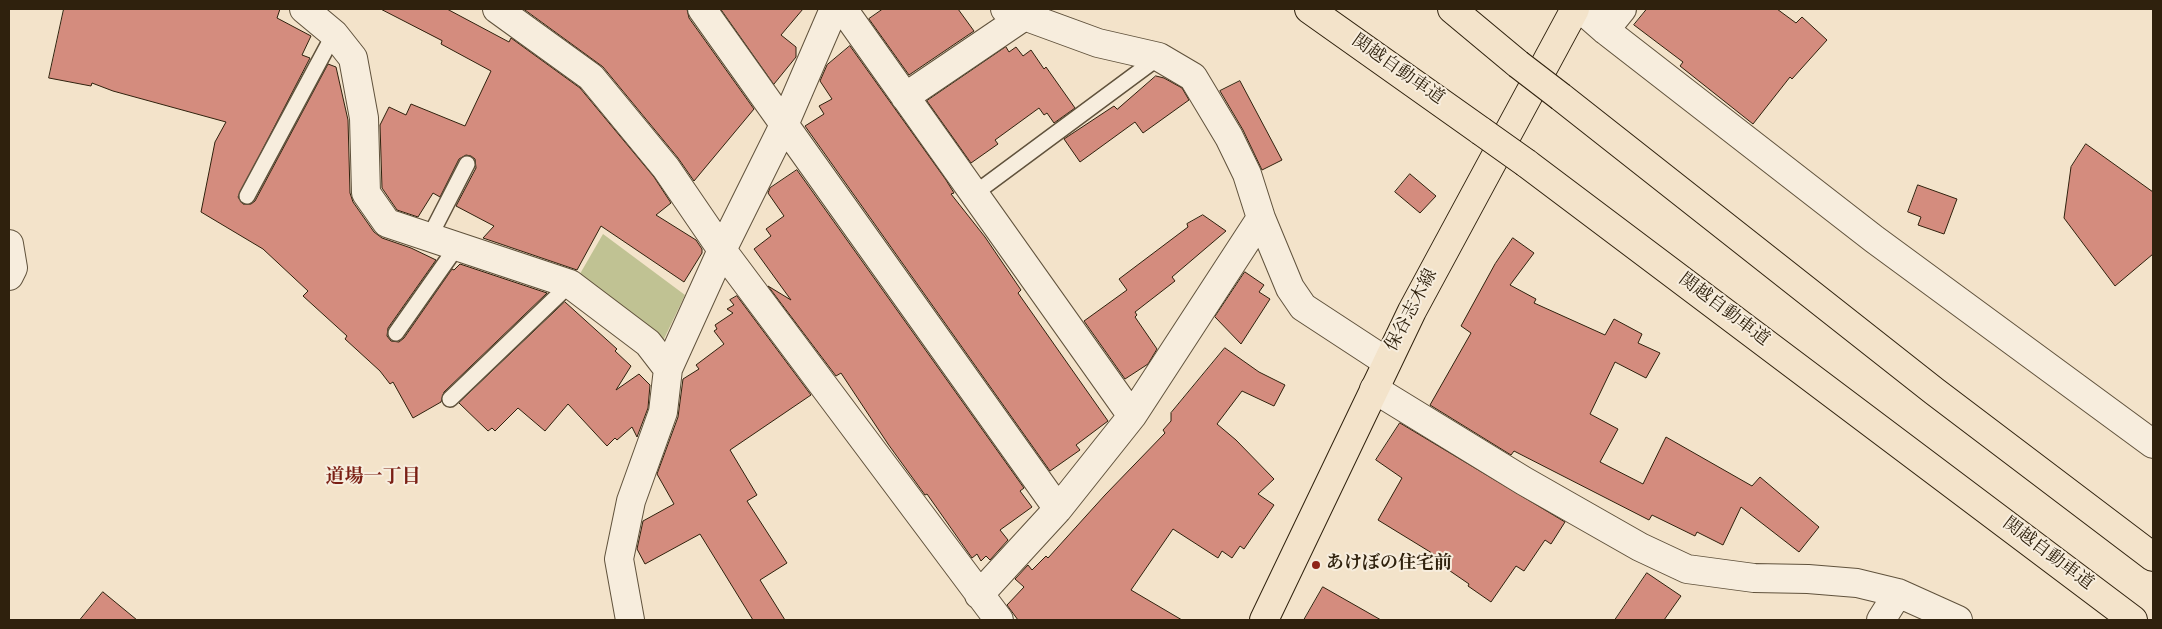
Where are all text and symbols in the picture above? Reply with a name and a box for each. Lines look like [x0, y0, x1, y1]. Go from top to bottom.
street label: 関越自動車道 [1347, 31, 1447, 111]
street label: 保谷志木線 [1382, 266, 1444, 356]
street label: 関越自動車道 [1673, 270, 1773, 352]
district label: 道場一丁目 [326, 468, 420, 490]
street label: 関越自動車道 [1997, 514, 2097, 596]
place label: あけぼの住宅前 [1326, 554, 1452, 576]
marker: あけぼの住宅前 [1310, 559, 1322, 571]

